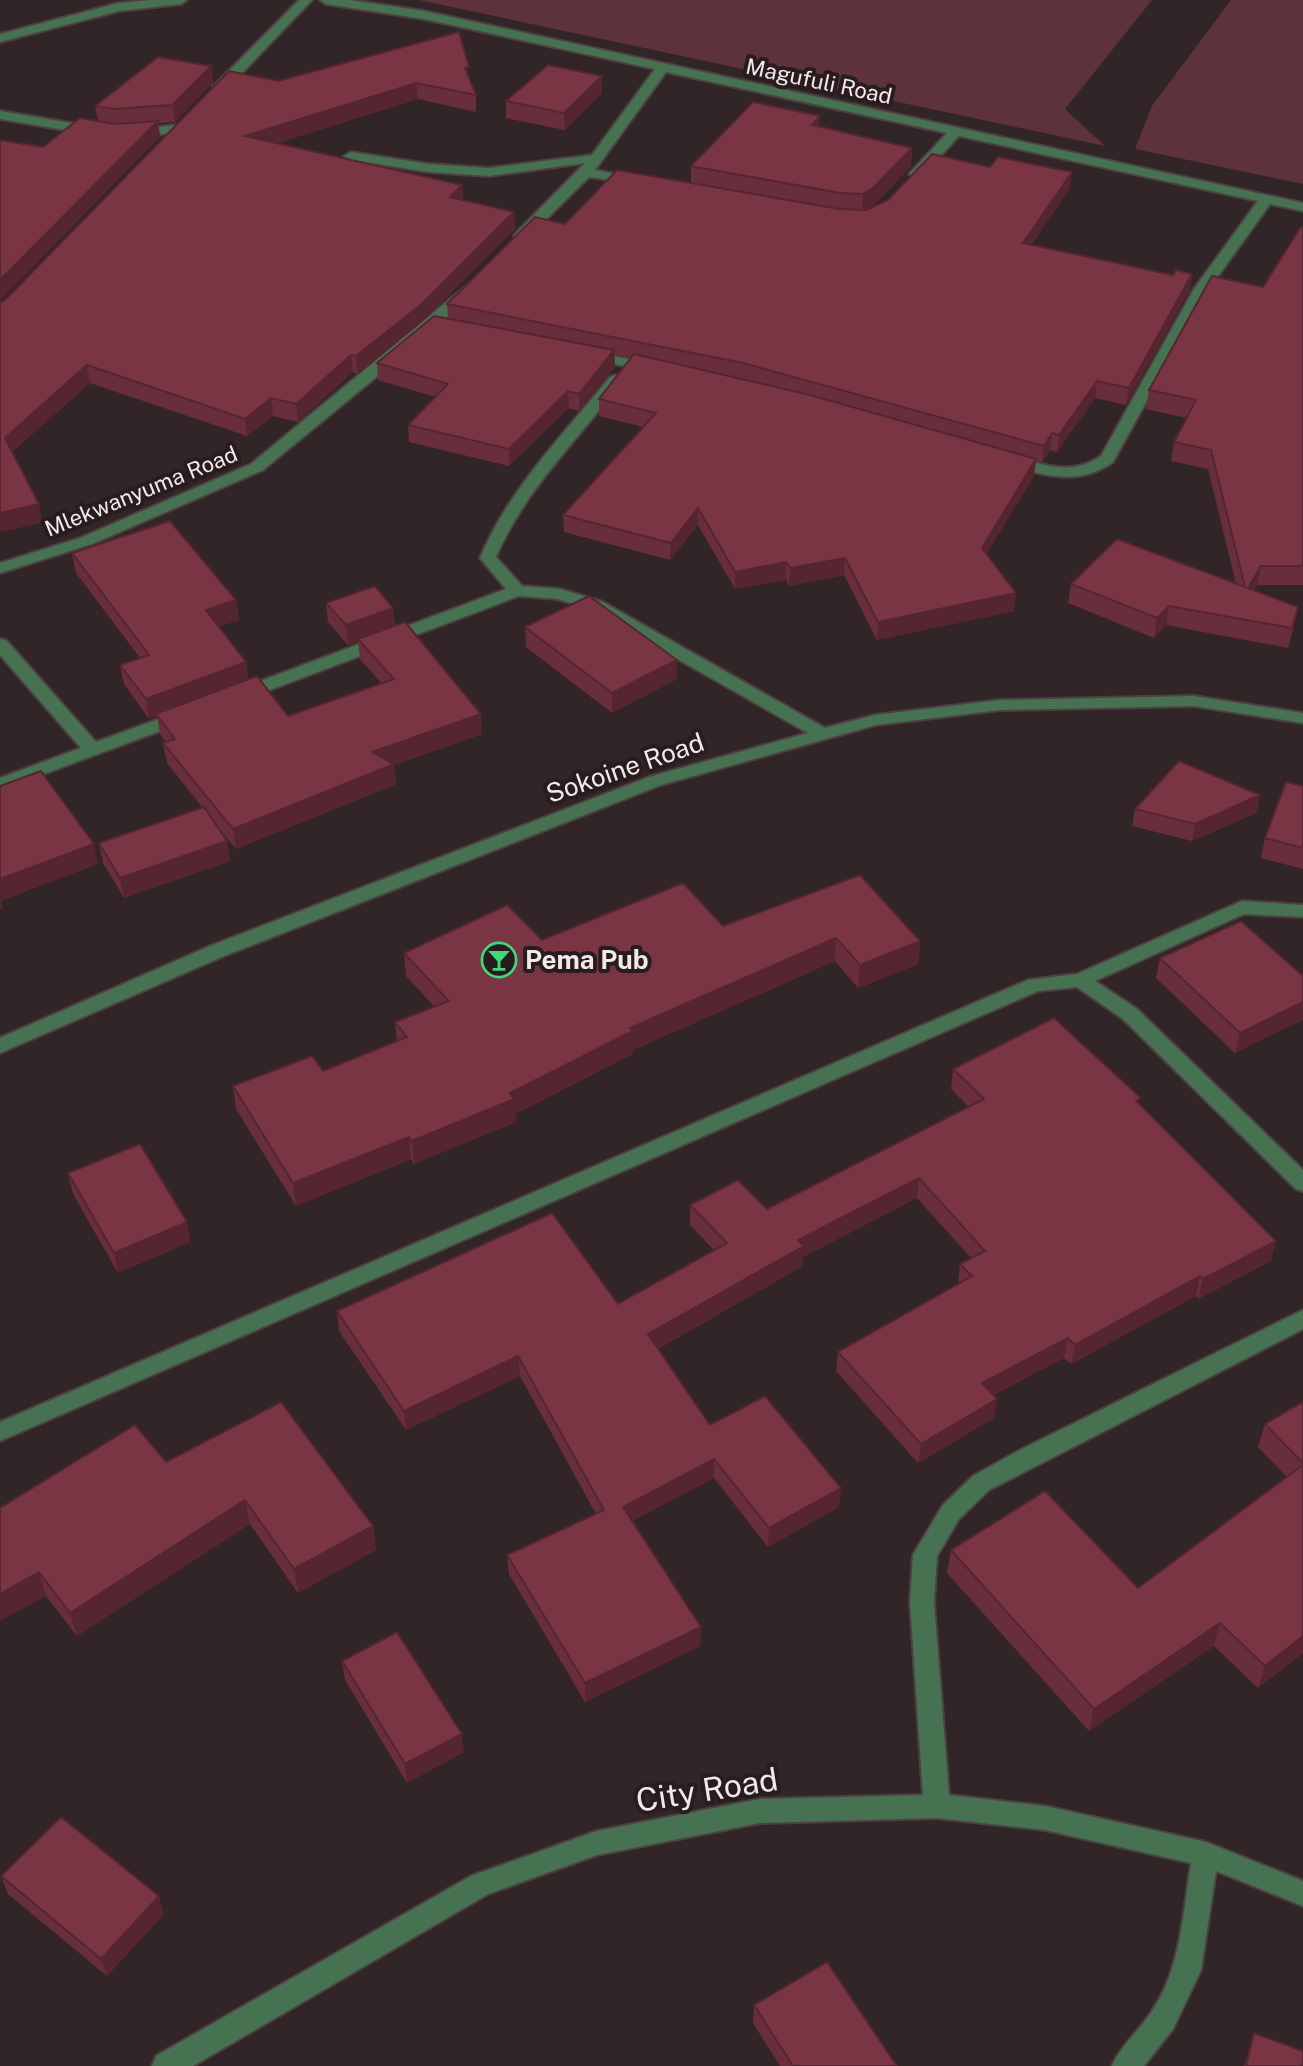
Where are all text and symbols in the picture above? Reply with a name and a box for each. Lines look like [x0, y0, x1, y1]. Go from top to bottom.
street label: Magufuli Road [744, 53, 894, 109]
street label: Mlekwanyuma Road [41, 440, 241, 542]
street label: Sokoine Road [542, 726, 708, 809]
bar icon: Pema Pub [480, 941, 518, 979]
place label: Pema Pub [525, 944, 649, 975]
street label: City Road [633, 1760, 780, 1819]

